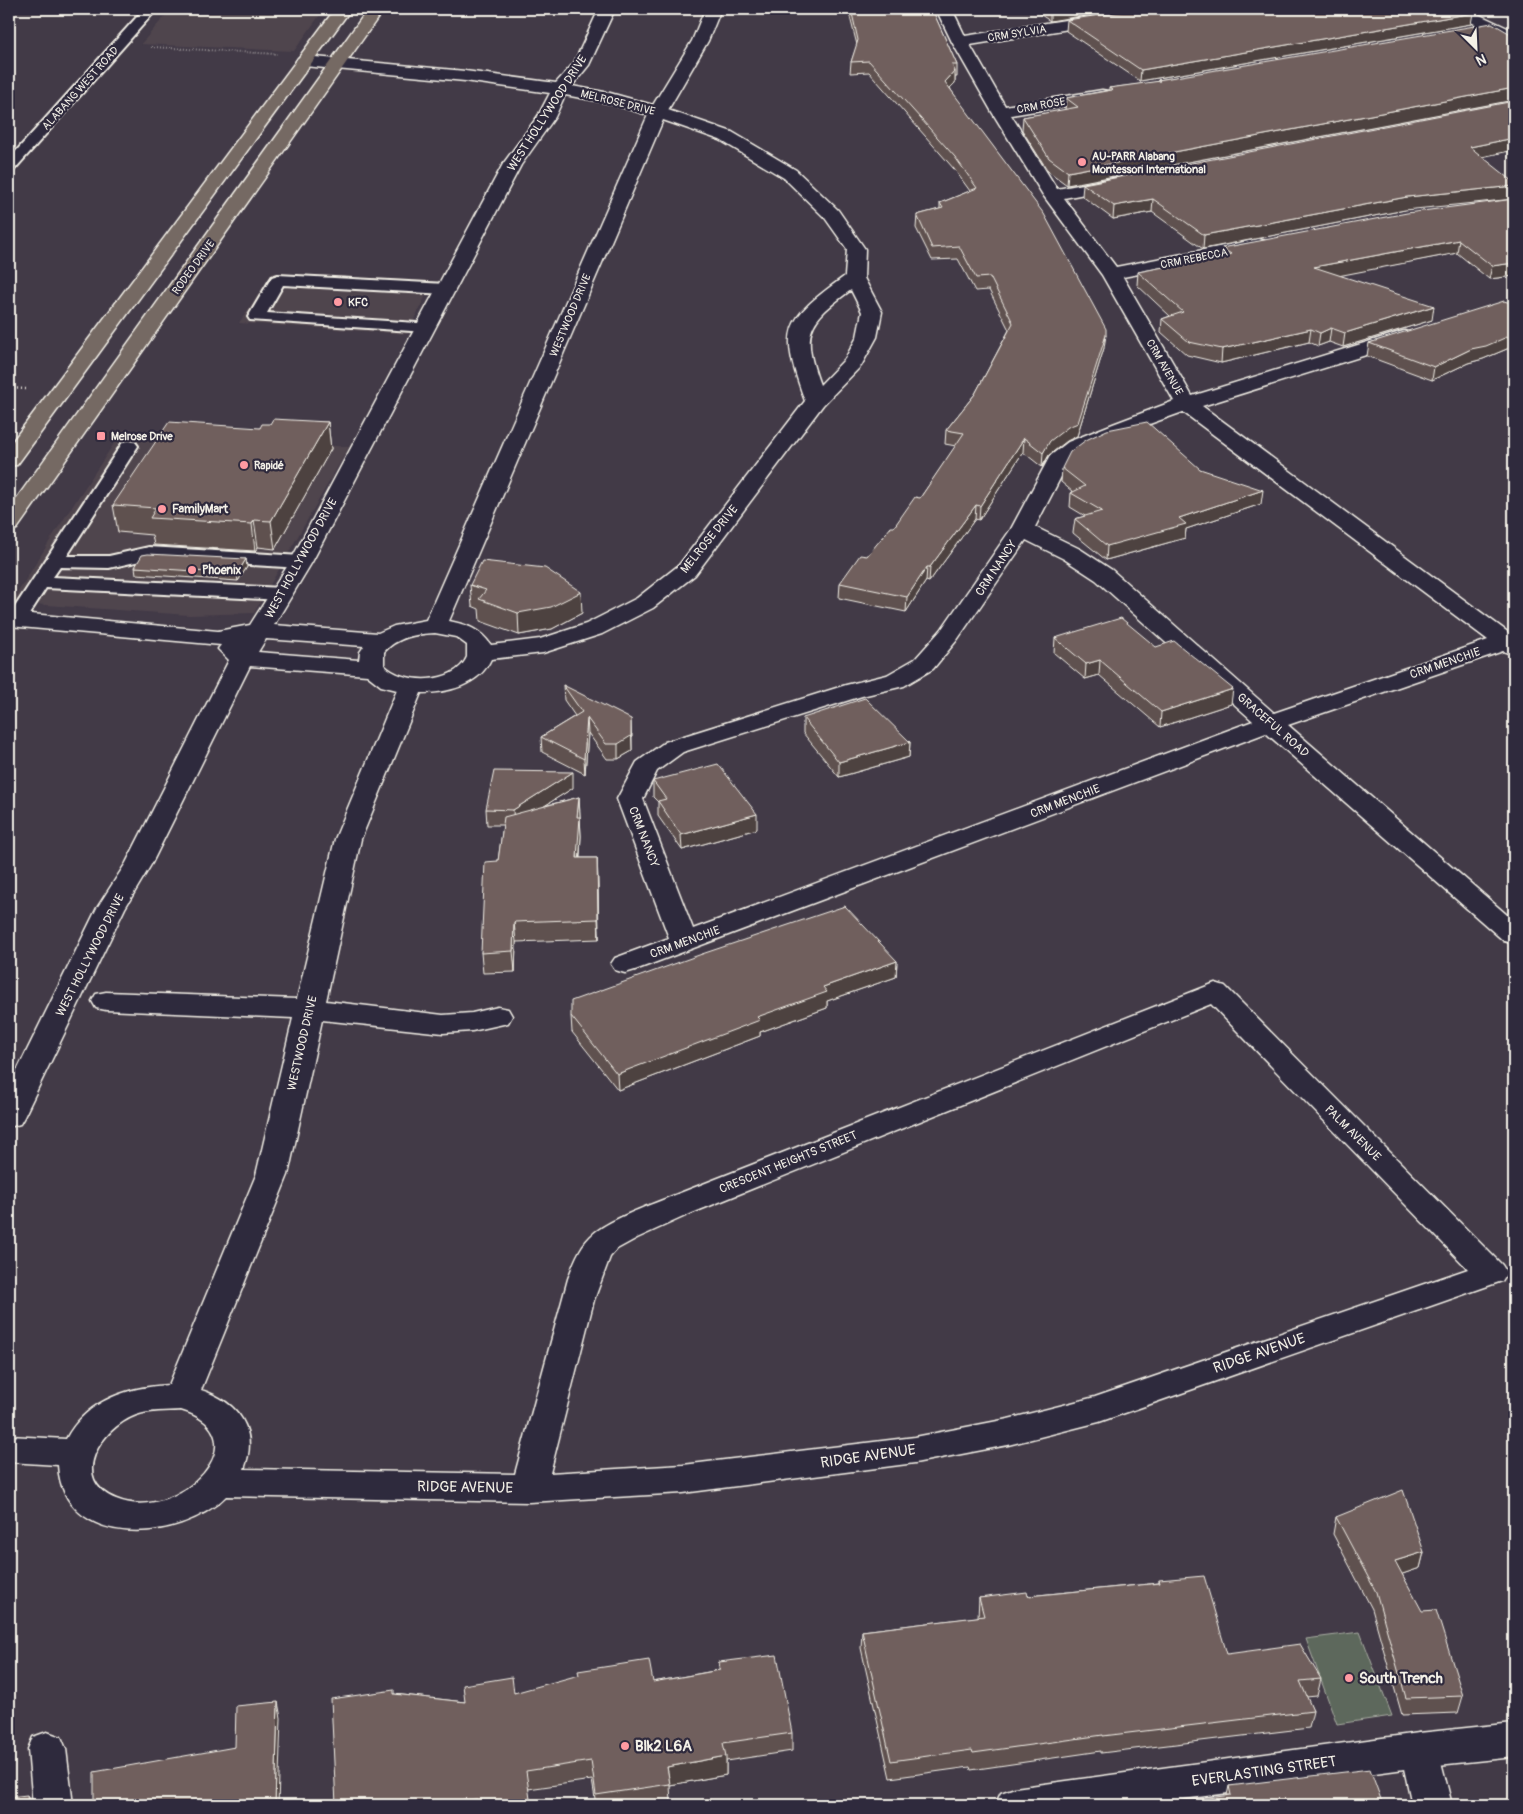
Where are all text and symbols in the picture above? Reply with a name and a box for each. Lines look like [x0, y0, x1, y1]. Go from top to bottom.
street label: CRM SYLVIA [987, 22, 1047, 45]
north arrow [1450, 22, 1500, 72]
street label: ALABANG WEST ROAD [39, 44, 121, 133]
text: N [1473, 50, 1489, 69]
street label: WEST HOLLYWOOD DRIVE [504, 52, 591, 174]
street label: MELROSE DRIVE [579, 87, 657, 118]
street label: CRM ROSE [1016, 95, 1067, 116]
place label: AU-PARR Alabang Montessori International [1092, 150, 1206, 176]
marker: AU-PARR Alabang Montessori International [1076, 156, 1088, 168]
street label: RODEO DRIVE [169, 237, 218, 297]
street label: CRM REBECCA [1159, 246, 1229, 271]
street label: WESTWOOD DRIVE [547, 271, 594, 359]
marker: KFC [332, 296, 344, 308]
place label: KFC [348, 296, 368, 309]
street label: CRM AVENUE [1143, 337, 1186, 398]
marker: Melrose Drive [95, 430, 107, 442]
place label: Melrose Drive [111, 430, 173, 443]
marker: Rapidé [238, 459, 250, 471]
place label: Rapidé [254, 459, 284, 472]
street label: WEST HOLLYWOOD DRIVE [262, 495, 341, 621]
place label: FamilyMart [172, 502, 229, 517]
street label: MELROSE DRIVE [677, 502, 741, 576]
marker: FamilyMart [156, 503, 168, 515]
street label: CRM NANCY [972, 538, 1021, 599]
place label: Phoenix [202, 563, 241, 578]
marker: Phoenix [186, 564, 198, 576]
street label: CRM MENCHIE [1408, 644, 1482, 683]
street label: GRACEFUL ROAD [1234, 690, 1312, 761]
street label: CRM MENCHIE [1028, 781, 1102, 822]
street label: CRM NANCY [625, 805, 662, 870]
street label: WEST HOLLYWOOD DRIVE [53, 892, 128, 1019]
street label: CRM MENCHIE [648, 923, 722, 962]
street label: WESTWOOD DRIVE [284, 994, 321, 1092]
street label: PALM AVENUE [1321, 1102, 1384, 1165]
street label: CRESCENT HEIGHTS STREET [717, 1128, 860, 1197]
street label: RIDGE AVENUE [1211, 1329, 1308, 1378]
street label: RIDGE AVENUE [819, 1440, 917, 1473]
street label: RIDGE AVENUE [417, 1477, 513, 1498]
place label: South Trench [1359, 1669, 1443, 1688]
marker: South Trench [1343, 1672, 1355, 1684]
place label: Blk2 L6A [635, 1737, 692, 1756]
marker: Blk2 L6A [619, 1740, 631, 1752]
street label: EVERLASTING STREET [1191, 1752, 1338, 1791]

